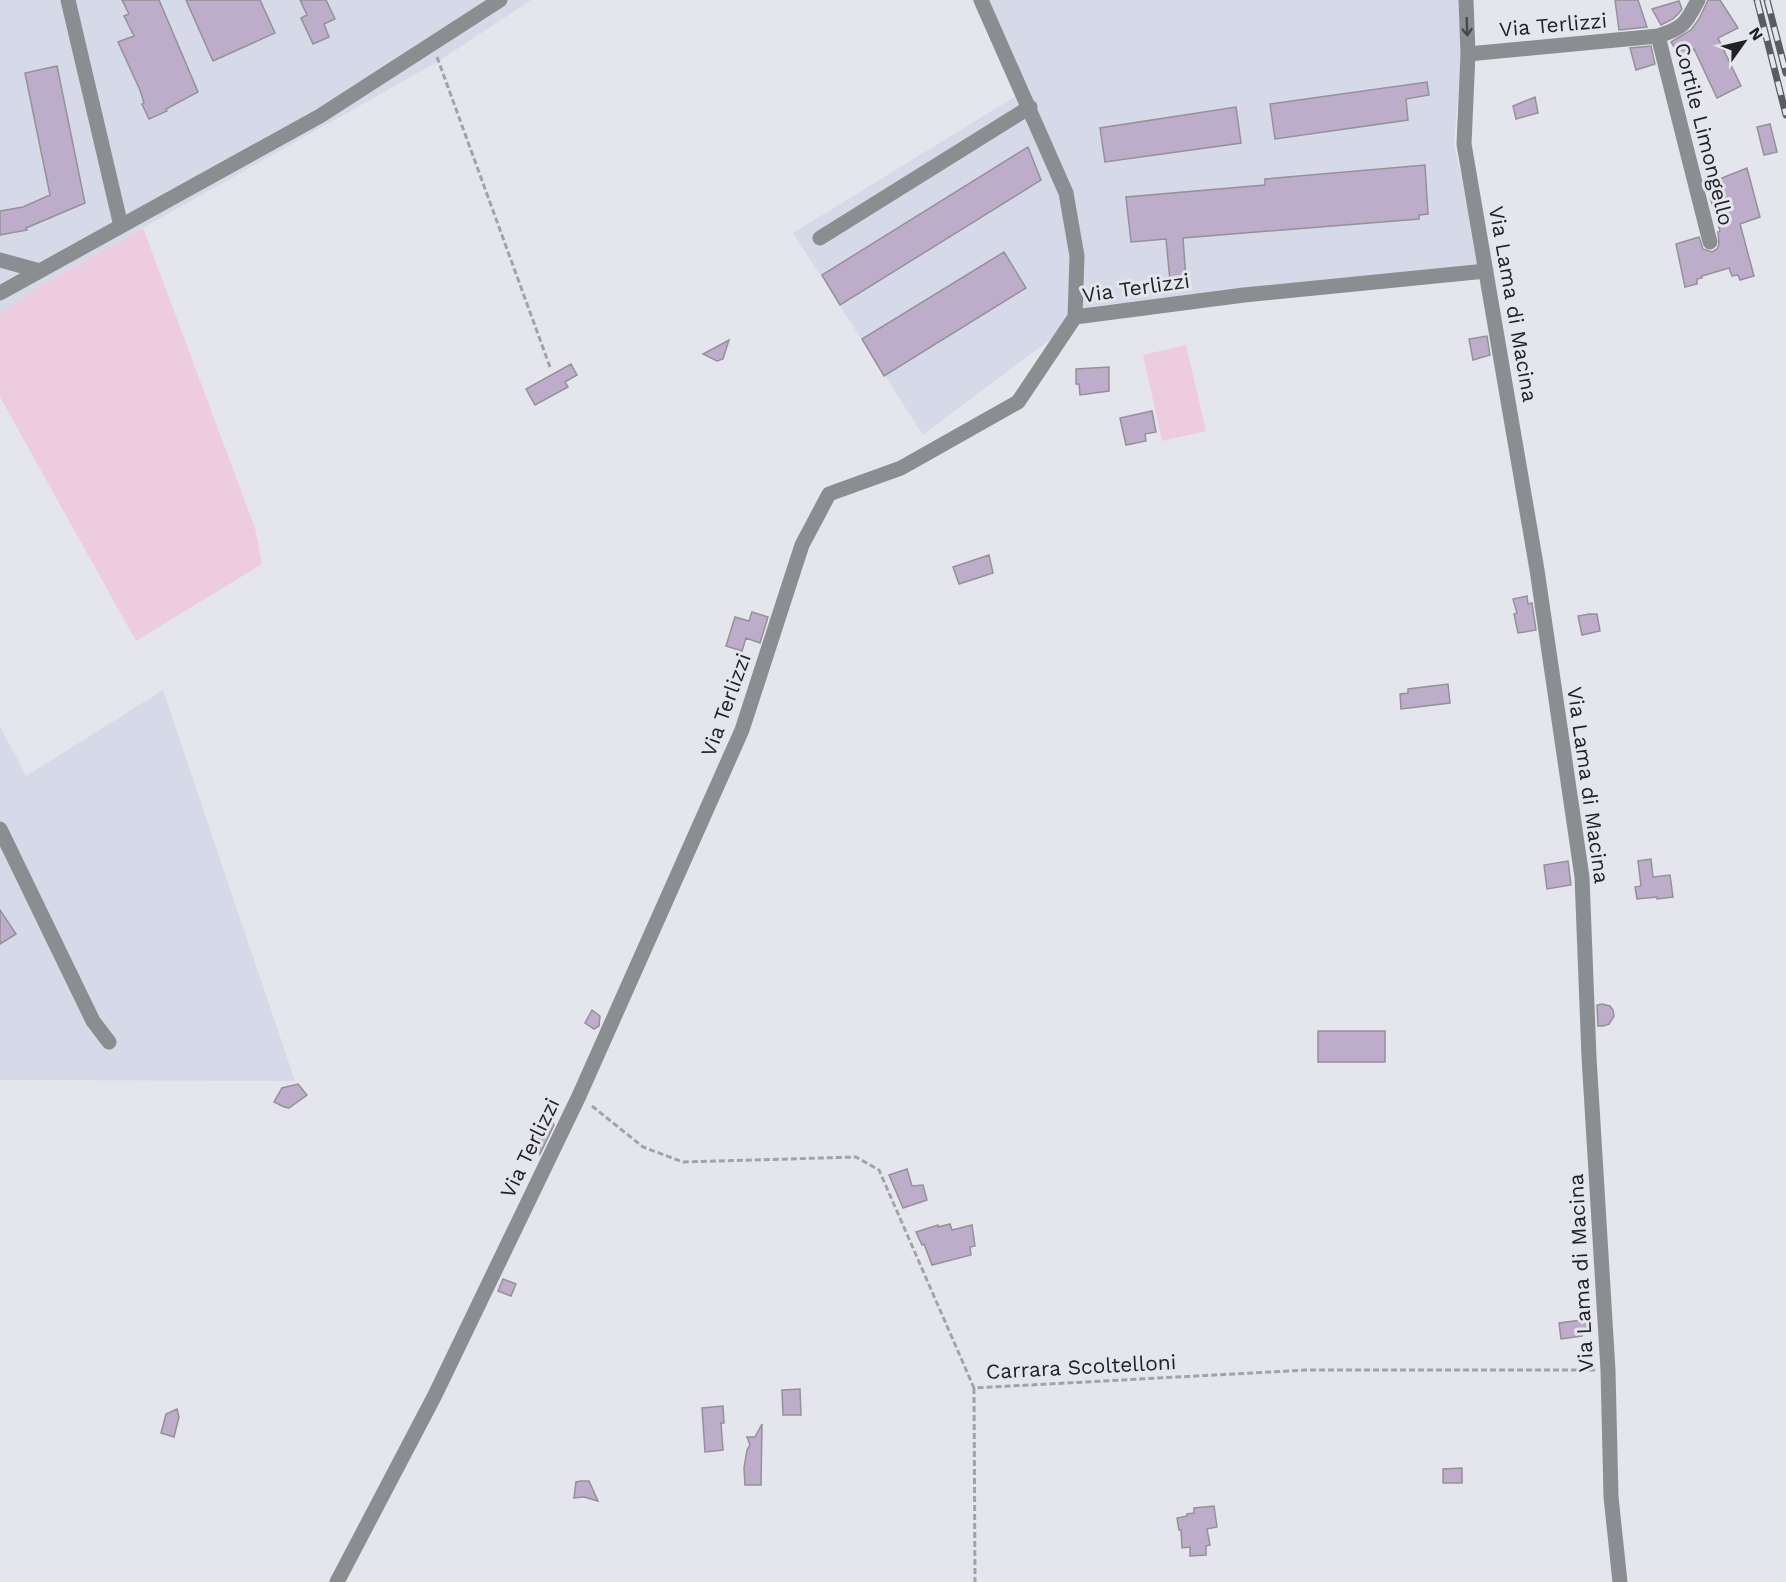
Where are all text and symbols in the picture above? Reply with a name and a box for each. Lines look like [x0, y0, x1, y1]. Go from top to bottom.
street label: Via Terlizzi [1498, 7, 1608, 42]
north arrow [1714, 12, 1774, 72]
one-way arrow [1461, 17, 1473, 37]
text: N [1745, 24, 1767, 44]
street label: Cortile Limongello [1670, 40, 1739, 228]
street label: Via Lama di Macina [1484, 204, 1543, 404]
street label: Via Terlizzi [1081, 268, 1191, 307]
street label: Via Terlizzi [695, 650, 756, 760]
street label: Via Lama di Macina [1562, 685, 1615, 885]
street label: Via Terlizzi [495, 1094, 565, 1202]
street label: Via Lama di Macina [1563, 1173, 1598, 1373]
street label: Carrara Scoltelloni [985, 1349, 1177, 1384]

